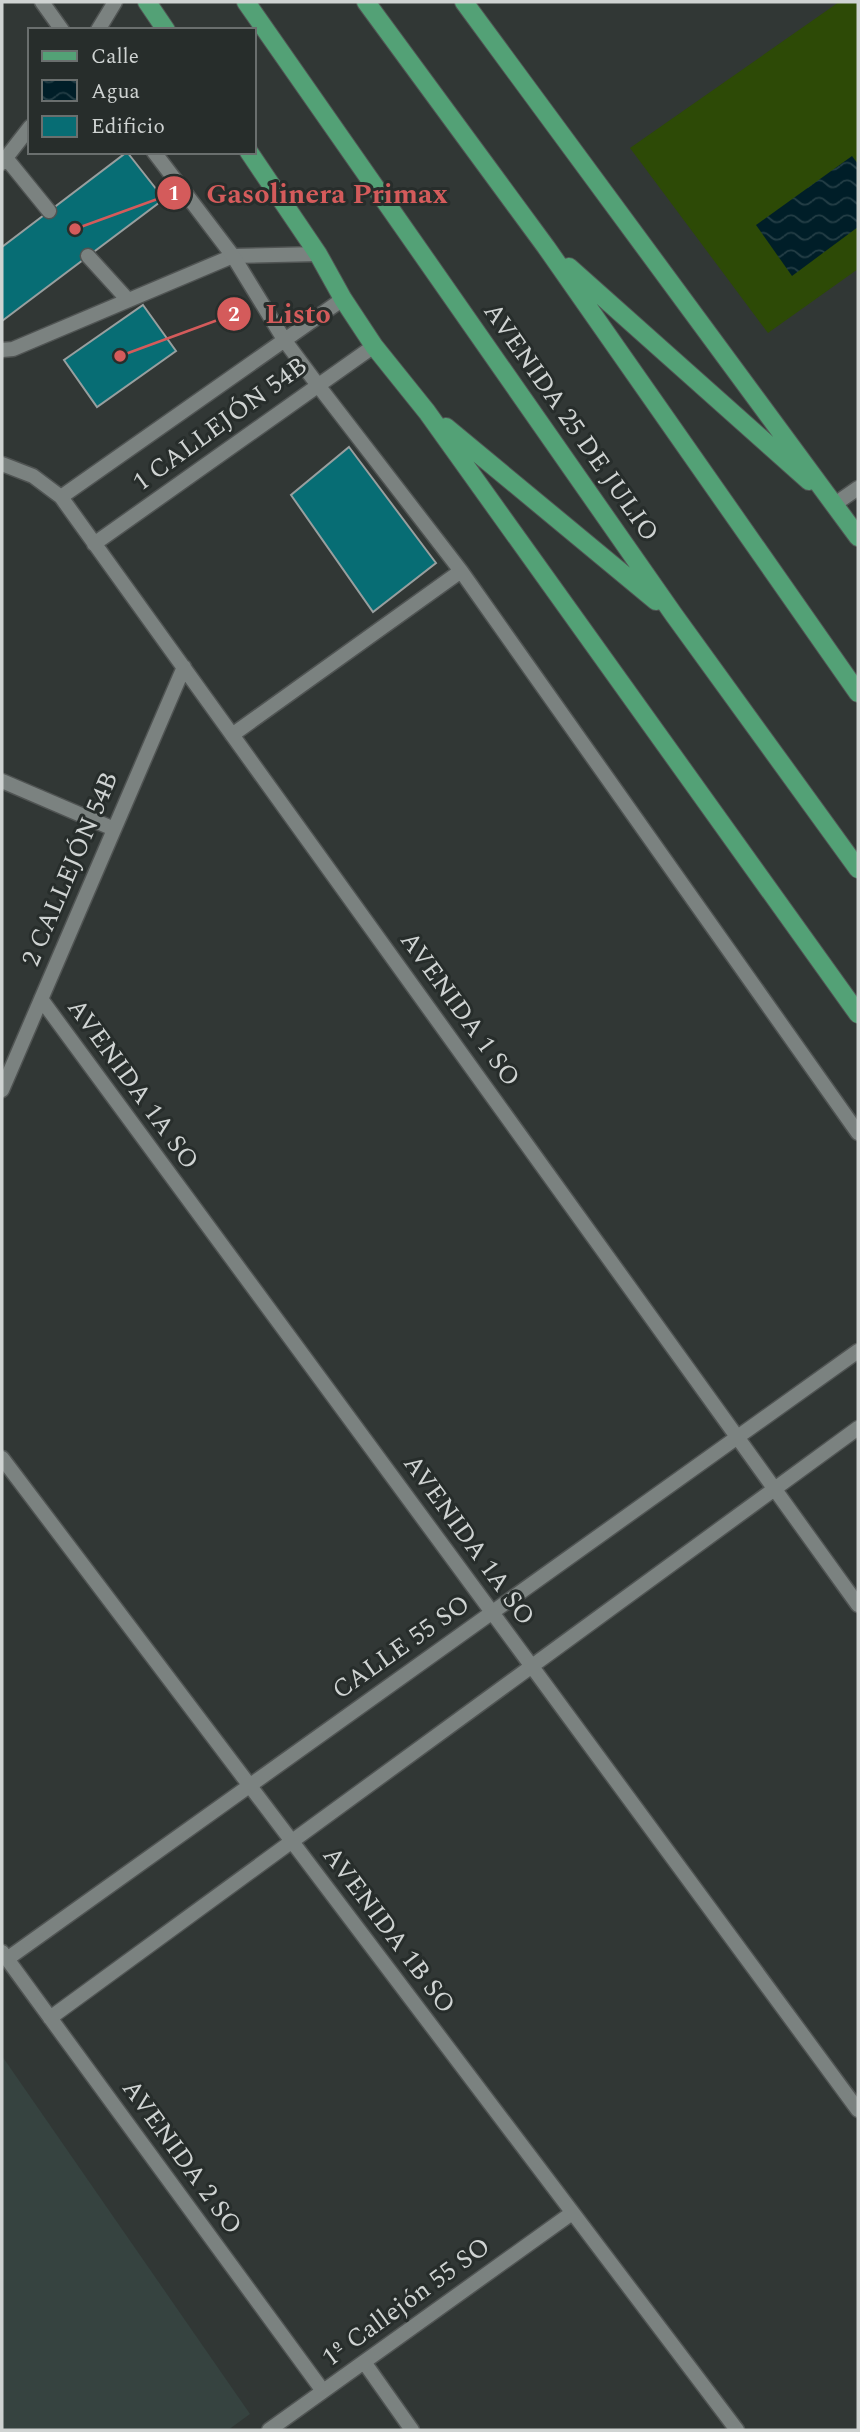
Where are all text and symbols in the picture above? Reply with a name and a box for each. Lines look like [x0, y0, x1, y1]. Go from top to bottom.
legend [28, 28, 256, 154]
text: Calle [91, 41, 139, 73]
text: Agua [91, 76, 141, 108]
text: Edificio [91, 111, 165, 143]
callout: Gasolinera Primax [157, 168, 461, 217]
text: Gasolinera Primax [206, 173, 448, 216]
text: 1 [168, 178, 180, 210]
callout: Listo [216, 289, 345, 338]
text: Listo [265, 293, 331, 336]
street label: AVENIDA 25 DE JULIO [473, 294, 669, 550]
text: 2 [228, 299, 240, 331]
street label: 1 CALLEJÓN 54B [124, 347, 316, 501]
street label: 2 CALLEJÓN 54B [11, 765, 129, 973]
street label: AVENIDA 1 SO [390, 923, 530, 1095]
street label: AVENIDA 1A SO [57, 990, 209, 1178]
street label: AVENIDA 1A SO [393, 1446, 545, 1634]
street label: CALLE 55 SO [324, 1584, 478, 1710]
street label: AVENIDA 1B SO [313, 1838, 465, 2022]
street label: AVENIDA 2 SO [112, 2071, 252, 2243]
street label: 1º Callejón 55 SO [313, 2227, 499, 2377]

